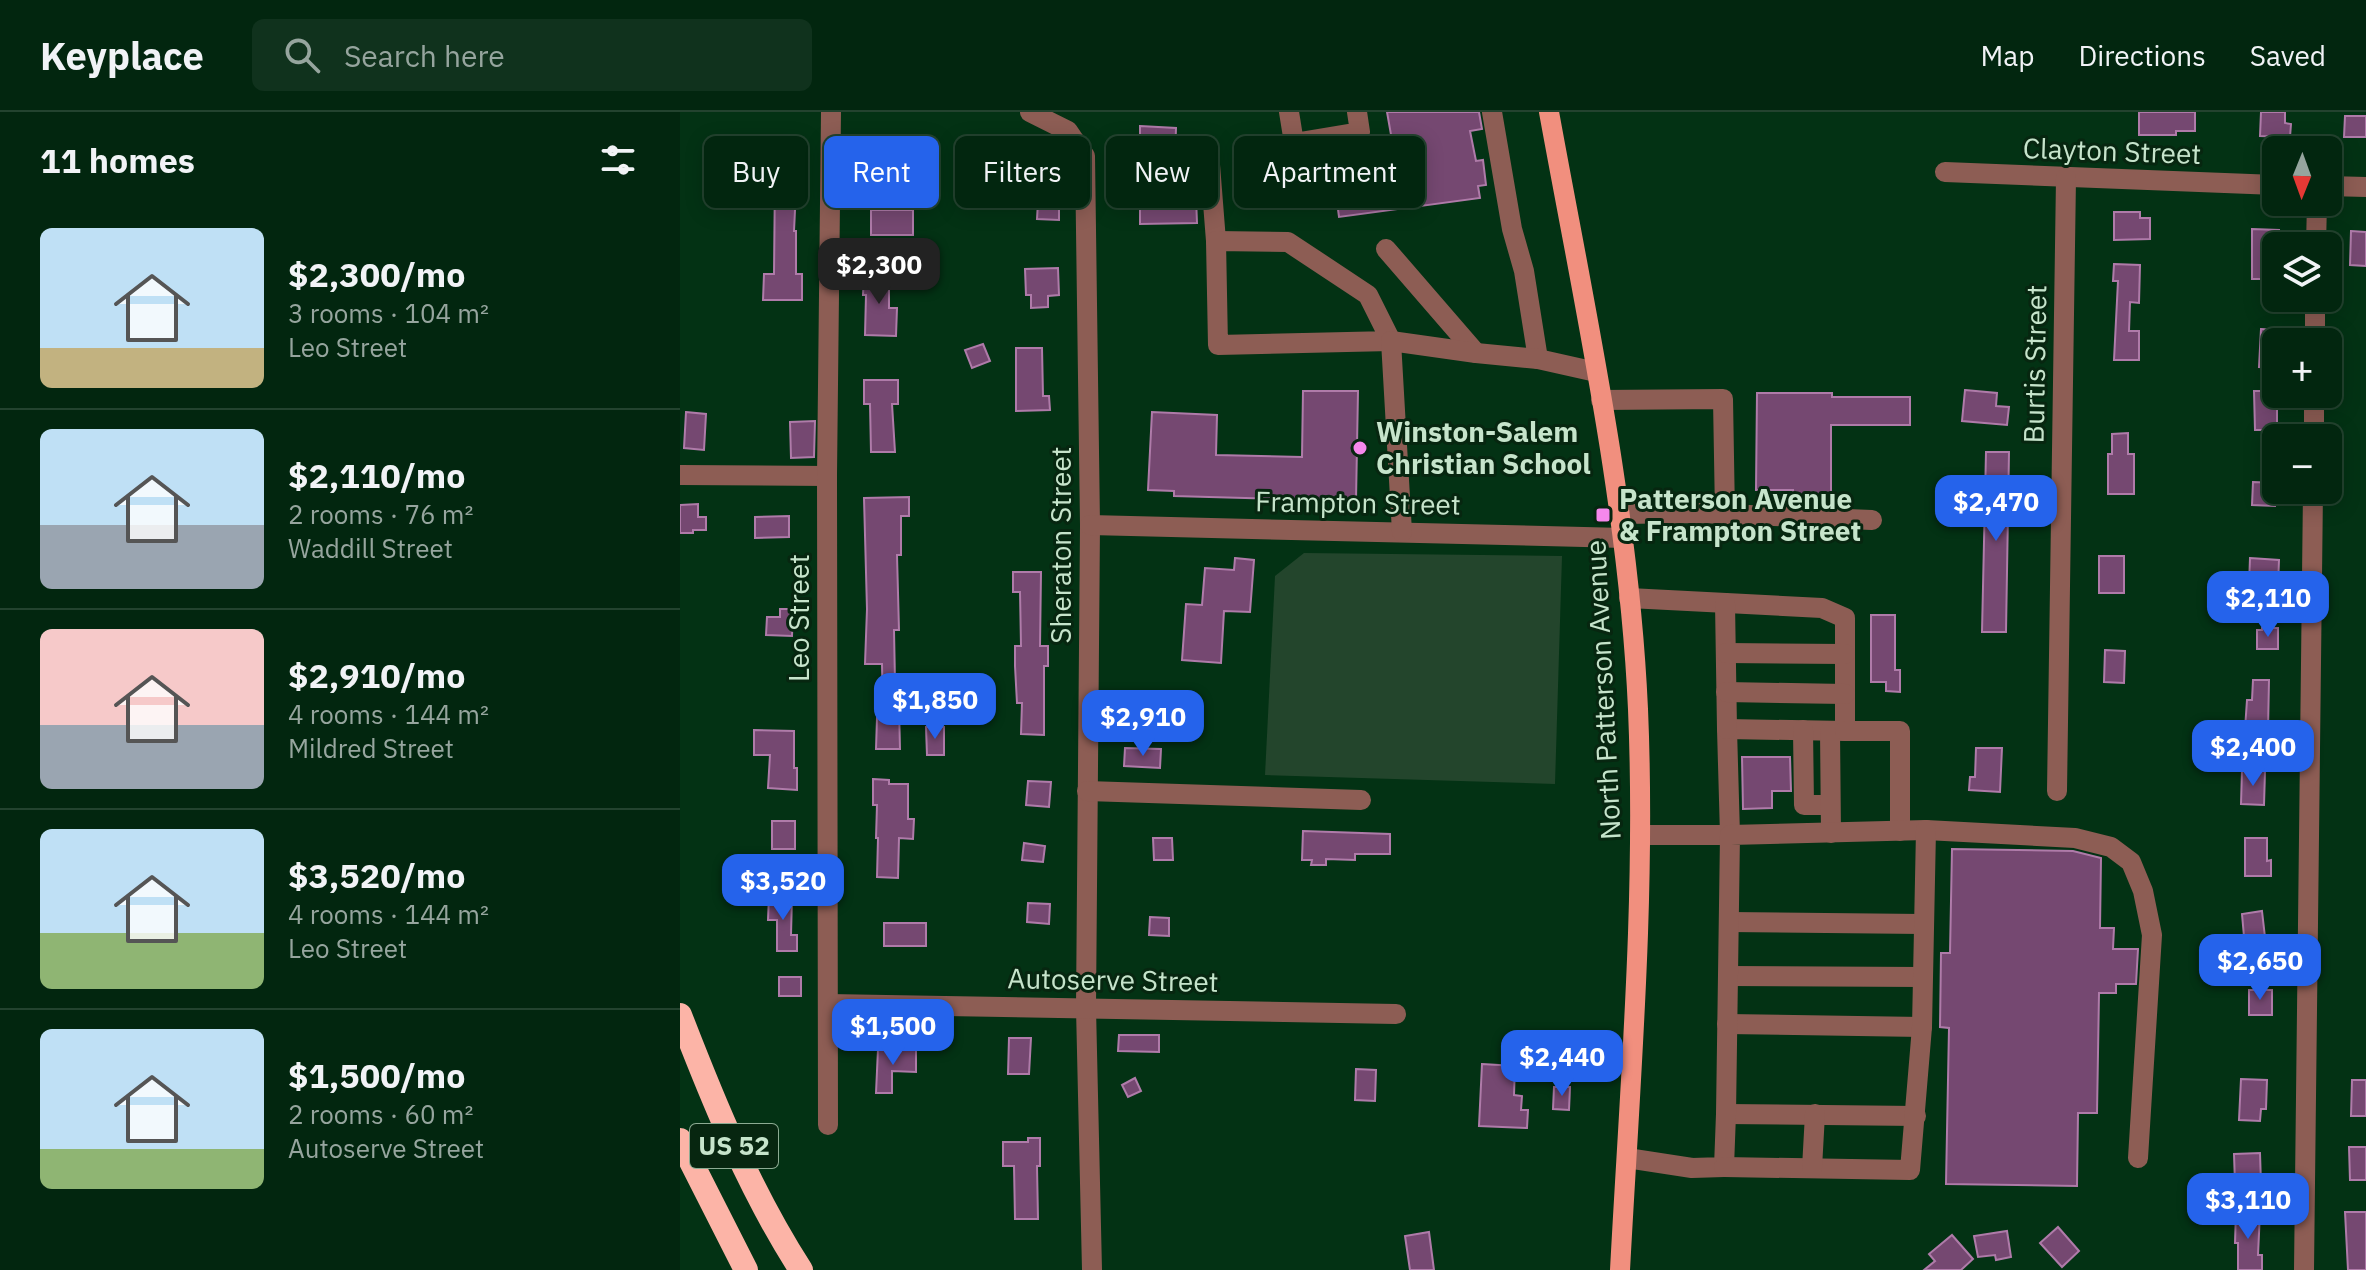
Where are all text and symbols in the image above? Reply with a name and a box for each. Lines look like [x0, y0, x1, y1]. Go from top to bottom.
search box [252, 19, 812, 91]
text: Keyplace [40, 31, 204, 80]
icon: search [280, 33, 324, 77]
text: Search here [344, 36, 505, 75]
text: Map [1980, 37, 2034, 74]
text: Directions [2078, 37, 2206, 74]
text: Saved [2250, 37, 2326, 74]
street label: Clayton Street [2022, 129, 2202, 172]
chip: Buy [704, 136, 808, 208]
chip: Rent [824, 136, 939, 208]
chip: Filters [955, 136, 1090, 208]
chip: New [1106, 136, 1218, 208]
chip: Apartment [1234, 136, 1425, 208]
north arrow [2262, 136, 2342, 216]
map controls [2262, 136, 2342, 504]
text: 11 homes [40, 138, 195, 182]
icon: filters [596, 138, 640, 182]
button: layers [2262, 232, 2342, 312]
pin: $2,300 [814, 238, 944, 306]
text: $2,300 [836, 247, 922, 281]
text: $2,300/mo [288, 252, 465, 296]
icon: home [104, 260, 200, 356]
street label: Burtis Street [2015, 284, 2054, 444]
text: 3 rooms · 104 m² [288, 296, 489, 330]
button: + [2262, 328, 2342, 408]
text: Leo Street [288, 330, 407, 364]
place label: Winston-Salem Christian School [1376, 413, 1591, 482]
button: − [2262, 424, 2342, 504]
marker: Winston-Salem Christian School [1351, 439, 1369, 457]
street label: Sheraton Street [1042, 446, 1079, 644]
text: $2,110/mo [288, 453, 465, 497]
icon: home [104, 461, 200, 557]
pin: $2,470 [1931, 475, 2061, 543]
place label: Patterson Avenue & Frampton Street [1619, 480, 1861, 549]
street label: Frampton Street [1255, 482, 1461, 523]
text: $2,470 [1953, 484, 2039, 518]
text: 2 rooms · 76 m² [288, 497, 473, 531]
marker: Patterson Avenue & Frampton Street [1594, 506, 1612, 524]
text: Waddill Street [288, 531, 453, 565]
street label: North Patterson Avenue [1576, 539, 1629, 841]
street label: Leo Street [780, 554, 817, 682]
pin: $2,110 [2203, 571, 2333, 639]
text: $2,110 [2225, 580, 2311, 614]
text: $2,910/mo [288, 653, 465, 697]
icon: home [104, 661, 200, 757]
pin: $1,850 [870, 673, 1000, 741]
text: $1,850 [892, 682, 978, 716]
pin: $2,910 [1078, 690, 1208, 758]
text: 4 rooms · 144 m² [288, 697, 489, 731]
text: $2,910 [1100, 699, 1186, 733]
pin: $2,400 [2188, 720, 2318, 788]
text: $2,400 [2210, 729, 2296, 763]
text: Mildred Street [288, 731, 454, 765]
text: $3,520/mo [288, 853, 465, 897]
pin: $3,520 [718, 854, 848, 922]
icon: home [104, 861, 200, 957]
text: $3,520 [740, 863, 826, 897]
text: 4 rooms · 144 m² [288, 897, 489, 931]
text: Leo Street [288, 931, 407, 965]
pin: $2,650 [2195, 934, 2325, 1002]
text: $2,650 [2217, 943, 2303, 977]
street label: Autoserve Street [1007, 959, 1219, 1000]
pin: $1,500 [828, 999, 958, 1067]
text: $1,500 [850, 1008, 936, 1042]
pin: $2,440 [1497, 1030, 1627, 1098]
text: $2,440 [1519, 1039, 1605, 1073]
text: $1,500/mo [288, 1053, 465, 1097]
icon: home [104, 1061, 200, 1157]
text: 2 rooms · 60 m² [288, 1097, 473, 1131]
road number: US 52 [690, 1124, 778, 1168]
text: Autoserve Street [288, 1131, 484, 1165]
pin: $3,110 [2183, 1173, 2313, 1241]
text: $3,110 [2205, 1182, 2291, 1216]

